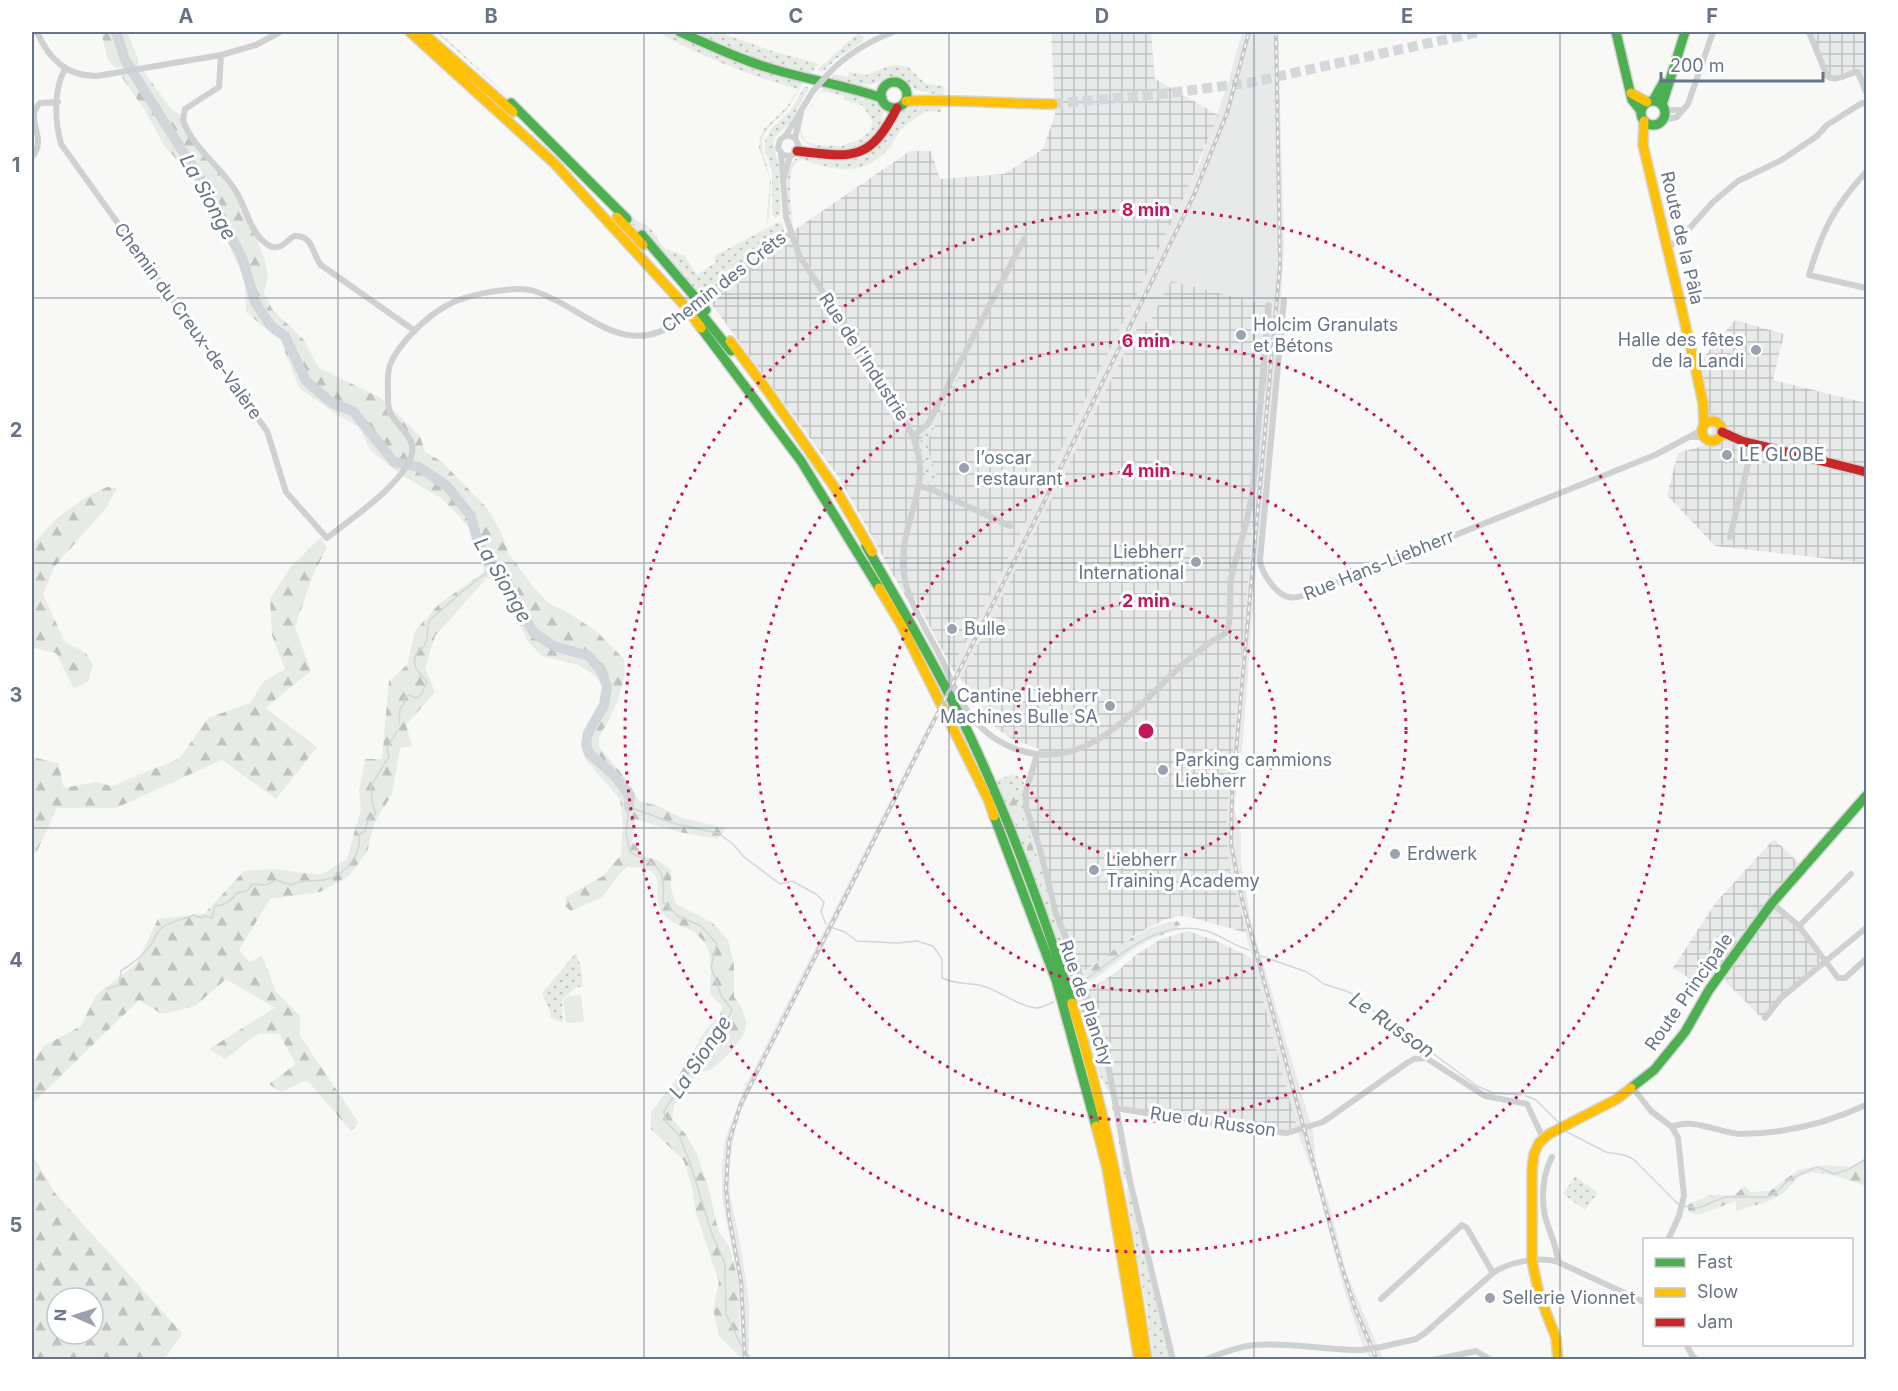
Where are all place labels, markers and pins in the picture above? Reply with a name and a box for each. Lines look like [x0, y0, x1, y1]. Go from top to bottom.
place label: Holcim Granulats et Bétons [1253, 314, 1398, 356]
marker: Holcim Granulats et Bétons [1234, 328, 1248, 342]
place label: Halle des fêtes de la Landi [1618, 329, 1744, 371]
marker: Halle des fêtes de la Landi [1749, 343, 1763, 357]
place label: LE GLOBE [1739, 444, 1825, 465]
place label: l’oscar restaurant [976, 447, 1063, 489]
marker: LE GLOBE [1720, 448, 1734, 462]
marker: l’oscar restaurant [957, 461, 971, 475]
place label: Liebherr International [1078, 541, 1184, 583]
marker: Liebherr International [1189, 555, 1203, 569]
place label: Bulle [964, 618, 1006, 639]
marker: Bulle [945, 622, 959, 636]
place label: Cantine Liebherr Machines Bulle SA [940, 685, 1098, 727]
marker: Cantine Liebherr Machines Bulle SA [1103, 699, 1117, 713]
centre of rings [1136, 721, 1156, 741]
place label: Parking cammions Liebherr [1175, 749, 1332, 791]
marker: Parking cammions Liebherr [1156, 763, 1170, 777]
place label: Erdwerk [1407, 843, 1477, 864]
marker: Erdwerk [1388, 847, 1402, 861]
place label: Liebherr Training Academy [1106, 849, 1260, 891]
marker: Liebherr Training Academy [1087, 863, 1101, 877]
place label: Sellerie Vionnet [1502, 1287, 1636, 1308]
marker: Sellerie Vionnet [1483, 1291, 1497, 1305]

